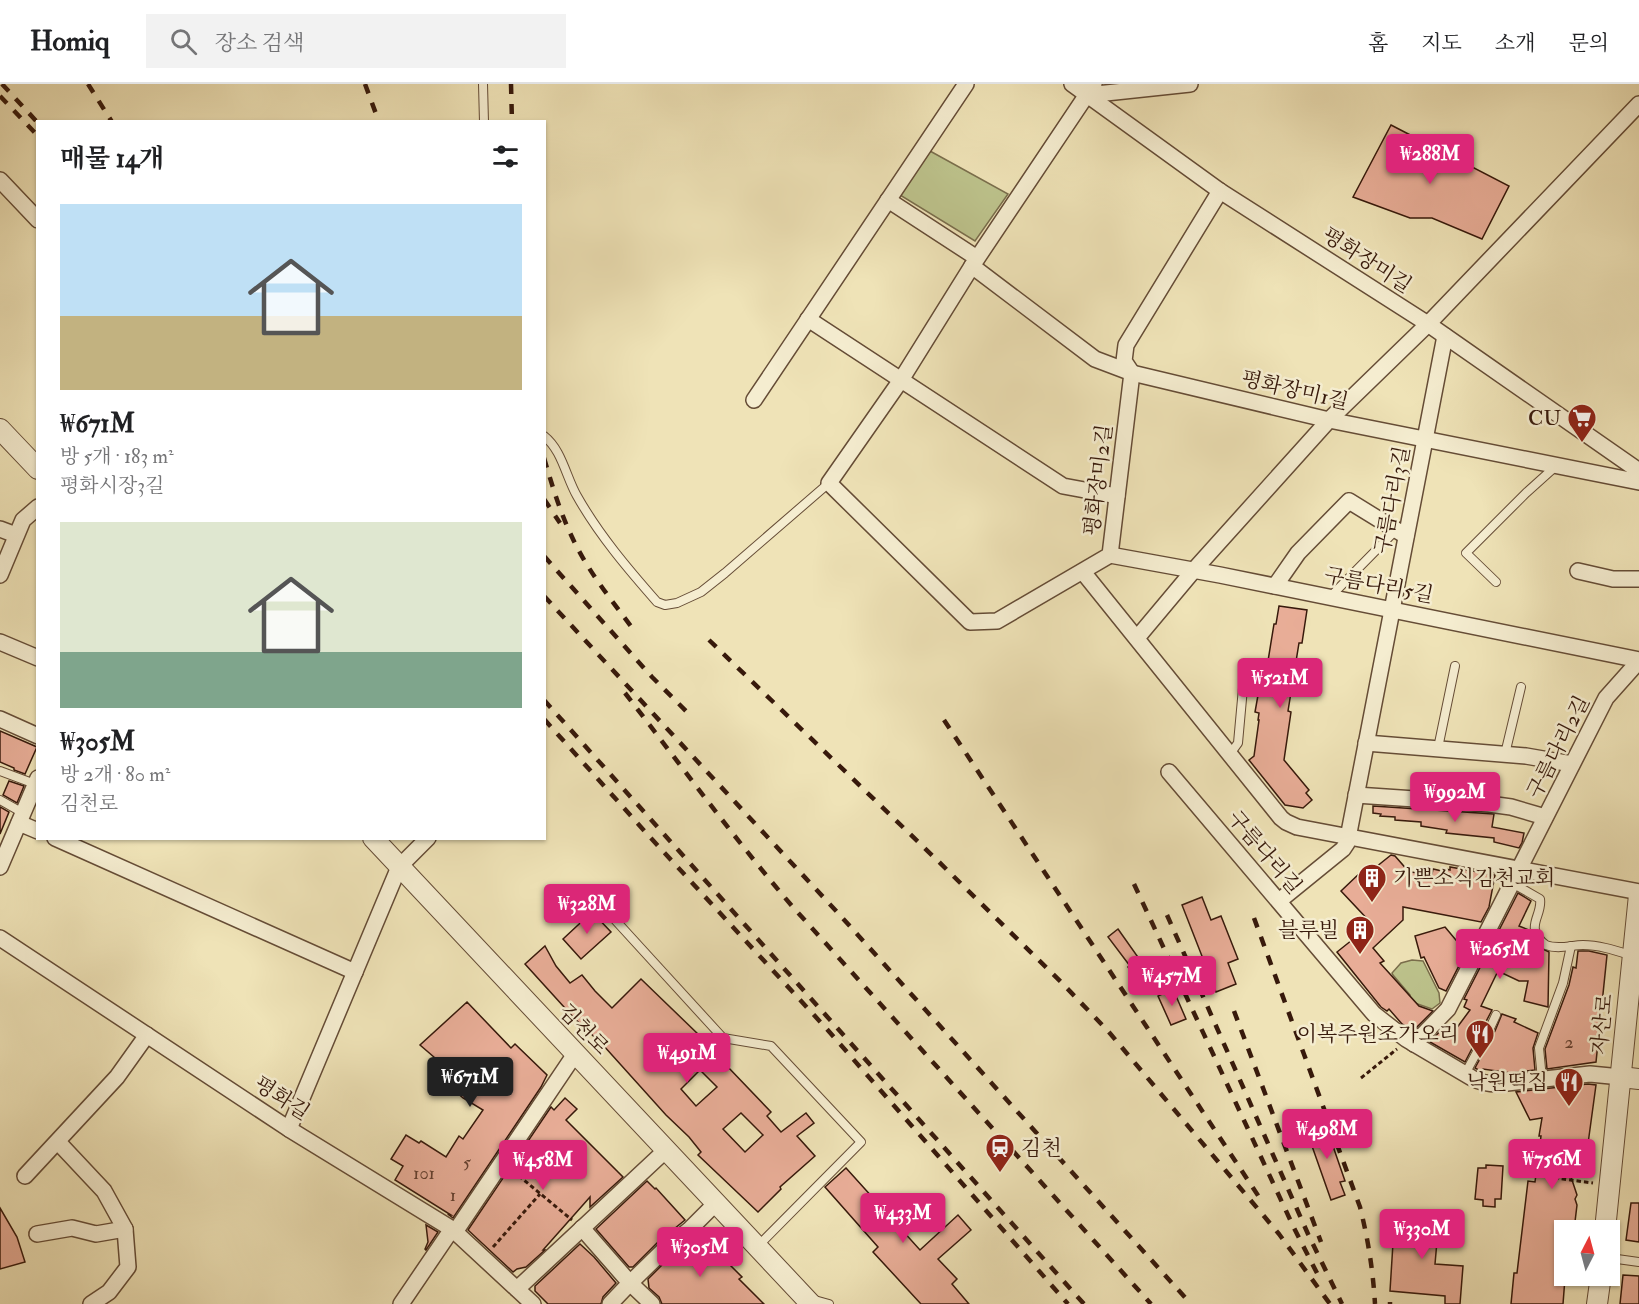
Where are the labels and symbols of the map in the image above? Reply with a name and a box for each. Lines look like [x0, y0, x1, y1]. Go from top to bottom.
pin: ₩288M [1388, 134, 1472, 185]
street label: 평화장미길 [1317, 221, 1417, 299]
street label: 평화장미1길 [1239, 365, 1351, 416]
supermarket icon: CU [1566, 402, 1598, 444]
place label: CU [1528, 405, 1561, 432]
street label: 평화장미2길 [1078, 423, 1119, 537]
street label: 구름다리3길 [1369, 444, 1416, 556]
street label: 구름다리5길 [1322, 562, 1436, 609]
pin: ₩521M [1238, 658, 1322, 709]
street label: 구름다리2길 [1521, 691, 1596, 803]
pin: ₩992M [1413, 772, 1497, 823]
street label: 구름다리길 [1222, 805, 1308, 900]
building icon: 기쁜소식김천교회 [1356, 862, 1388, 904]
place label: 기쁜소식김천교회 [1393, 865, 1555, 892]
pin: ₩328M [545, 884, 629, 935]
building icon: 블루빌 [1344, 914, 1376, 956]
place label: 블루빌 [1278, 917, 1339, 944]
pin: ₩265M [1458, 929, 1542, 980]
pin: ₩457M [1130, 956, 1214, 1007]
street label: 자산로 [1586, 992, 1619, 1056]
street label: 김천로 [553, 998, 614, 1061]
restaurant icon: 이복주원조가오리 [1464, 1018, 1496, 1060]
place label: 이복주원조가오리 [1297, 1021, 1459, 1048]
house number: 2 [1564, 1031, 1574, 1054]
pin: ₩491M [645, 1033, 729, 1084]
pin: ₩671M [428, 1057, 512, 1108]
restaurant icon: 낙원떡집 [1553, 1066, 1585, 1108]
place label: 낙원떡집 [1467, 1069, 1548, 1096]
street label: 평화길 [249, 1071, 315, 1126]
pin: ₩498M [1285, 1109, 1369, 1160]
station icon: 김천 [984, 1132, 1016, 1174]
place label: 김천 [1021, 1135, 1062, 1162]
pin: ₩756M [1510, 1139, 1594, 1190]
pin: ₩458M [501, 1140, 585, 1191]
house number: 5 [463, 1151, 471, 1174]
house number: 101 [413, 1162, 435, 1185]
house number: 1 [450, 1184, 456, 1207]
pin: ₩433M [861, 1193, 945, 1244]
pin: ₩330M [1380, 1209, 1464, 1260]
north arrow [1554, 1220, 1620, 1286]
pin: ₩305M [658, 1227, 742, 1278]

